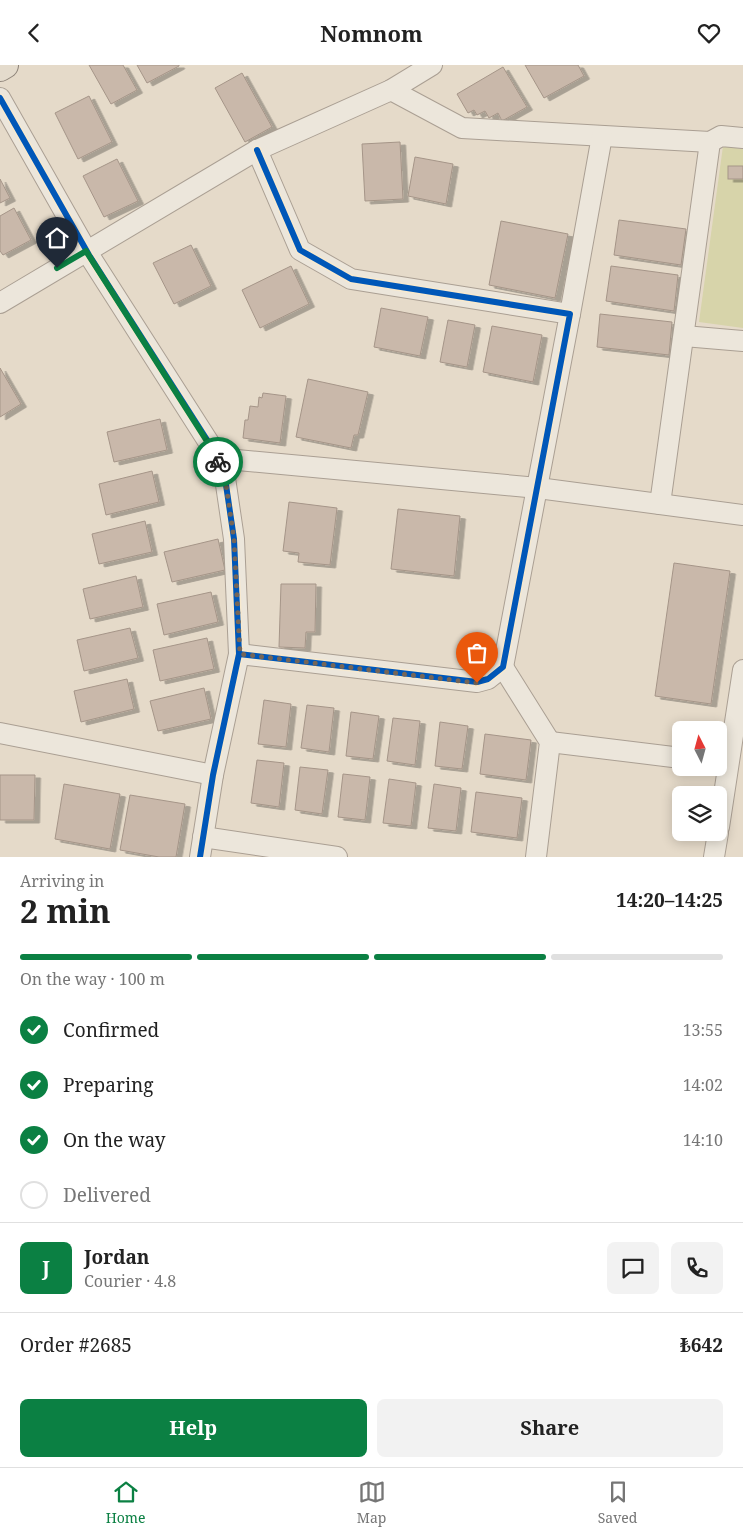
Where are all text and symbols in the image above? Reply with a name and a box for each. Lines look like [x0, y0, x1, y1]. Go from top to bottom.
text: Nomnom [320, 18, 423, 48]
icon: back [20, 19, 48, 47]
icon: heart [695, 19, 723, 47]
pin [36, 217, 78, 268]
icon: home [43, 224, 71, 252]
courier [193, 437, 243, 487]
icon: bike [204, 448, 232, 476]
pin [456, 632, 498, 683]
icon: bag [463, 639, 491, 667]
north arrow [672, 721, 728, 776]
map controls [672, 721, 727, 841]
button: layers [672, 786, 727, 841]
text: Arriving in [20, 870, 104, 892]
text: 14:20–14:25 [616, 887, 723, 913]
text: 2 min [20, 889, 111, 932]
text: On the way · 100 m [20, 968, 165, 990]
icon: check [20, 1016, 48, 1044]
text: Confirmed [63, 1017, 159, 1043]
text: 13:55 [683, 1019, 723, 1041]
icon: check [20, 1071, 48, 1099]
text: Preparing [63, 1072, 153, 1098]
text: 14:02 [683, 1074, 723, 1096]
icon: check [20, 1126, 48, 1154]
text: On the way [63, 1127, 166, 1153]
text: 14:10 [683, 1129, 723, 1151]
text: Delivered [63, 1182, 151, 1208]
button: chat [607, 1242, 659, 1294]
button: phone [671, 1242, 723, 1294]
text: Jordan [84, 1244, 150, 1270]
text: J [42, 1255, 50, 1281]
text: Courier · 4.8 [84, 1270, 176, 1292]
text: Order #2685 [20, 1332, 132, 1358]
text: ₺642 [680, 1332, 723, 1358]
button: Help [20, 1399, 367, 1457]
button: Share [377, 1399, 723, 1457]
tab: Home [106, 1478, 146, 1527]
tab: Map [357, 1478, 386, 1527]
tab: Saved [598, 1478, 637, 1527]

